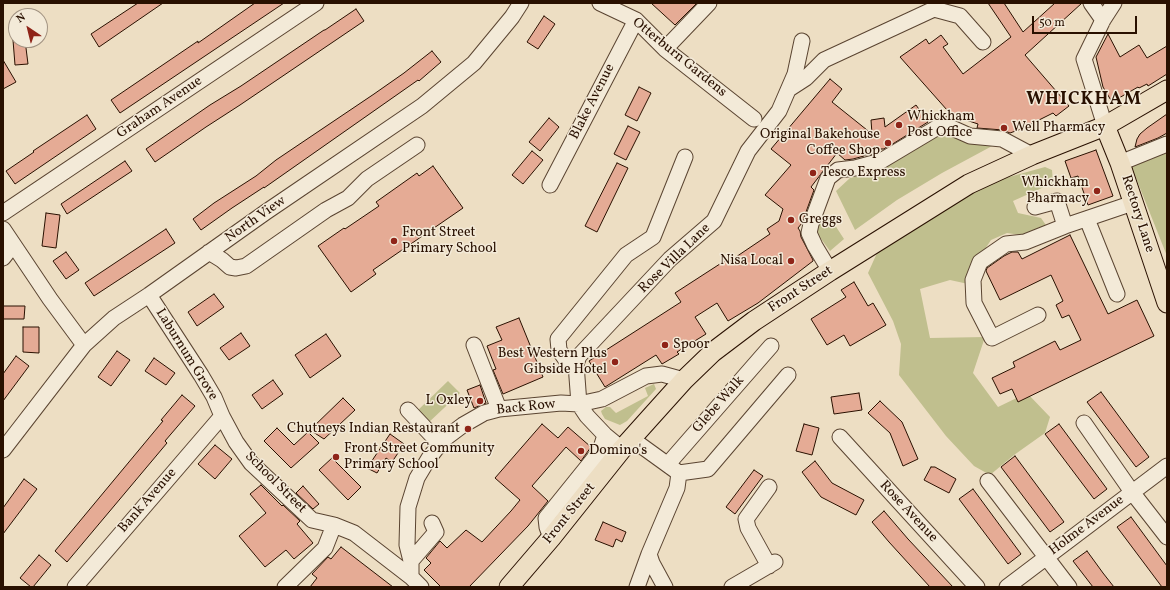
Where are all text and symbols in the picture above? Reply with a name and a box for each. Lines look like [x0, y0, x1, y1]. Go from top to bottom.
north arrow [8, 8, 48, 48]
scale bar [1034, 8, 1139, 34]
text: N [14, 10, 29, 27]
street label: Otterburn Gardens [628, 15, 730, 101]
text: 50 m [1039, 15, 1065, 31]
street label: Blake Avenue [567, 61, 619, 143]
street label: Graham Avenue [114, 73, 206, 143]
district label: WHICKHAM [1026, 90, 1142, 112]
place label: Whickham Post Office [907, 109, 975, 142]
marker: Whickham Post Office [894, 120, 904, 130]
place label: Well Pharmacy [1012, 120, 1105, 136]
marker: Well Pharmacy [999, 123, 1009, 133]
place label: Original Bakehouse Coffee Shop [760, 127, 880, 160]
marker: Original Bakehouse Coffee Shop [883, 138, 893, 148]
place label: Tesco Express [821, 165, 906, 181]
marker: Tesco Express [808, 168, 818, 178]
street label: Rectory Lane [1117, 173, 1157, 255]
place label: Whickham Pharmacy [1021, 175, 1089, 208]
marker: Whickham Pharmacy [1092, 186, 1102, 196]
street label: North View [222, 193, 290, 247]
place label: Greggs [799, 212, 842, 228]
marker: Greggs [786, 215, 796, 225]
street label: Rose Villa Lane [636, 221, 714, 297]
place label: Front Street Primary School [402, 225, 497, 258]
marker: Front Street Primary School [389, 236, 399, 246]
place label: Nisa Local [720, 253, 783, 269]
marker: Nisa Local [786, 256, 796, 266]
street label: Front Street [766, 263, 836, 317]
street label: Laburnum Grove [151, 306, 221, 404]
place label: Spoor [673, 337, 710, 353]
marker: Spoor [660, 340, 670, 350]
place label: Best Western Plus Gibside Hotel [498, 346, 607, 378]
marker: Best Western Plus Gibside Hotel [610, 357, 620, 367]
street label: Glebe Walk [690, 373, 748, 437]
place label: L Oxley [426, 393, 472, 409]
marker: L Oxley [475, 396, 485, 406]
street label: Back Row [496, 397, 556, 419]
place label: Chutneys Indian Restaurant [287, 421, 460, 437]
marker: Chutneys Indian Restaurant [463, 424, 473, 434]
place label: Front Street Community Primary School [344, 441, 495, 474]
place label: Domino's [589, 443, 647, 459]
marker: Domino's [576, 446, 586, 456]
street label: School Street [241, 449, 309, 517]
marker: Front Street Community Primary School [331, 452, 341, 462]
street label: Bank Avenue [115, 465, 181, 537]
street label: Rose Avenue [875, 478, 941, 546]
street label: Front Street [540, 480, 600, 548]
street label: Holme Avenue [1046, 492, 1128, 560]

